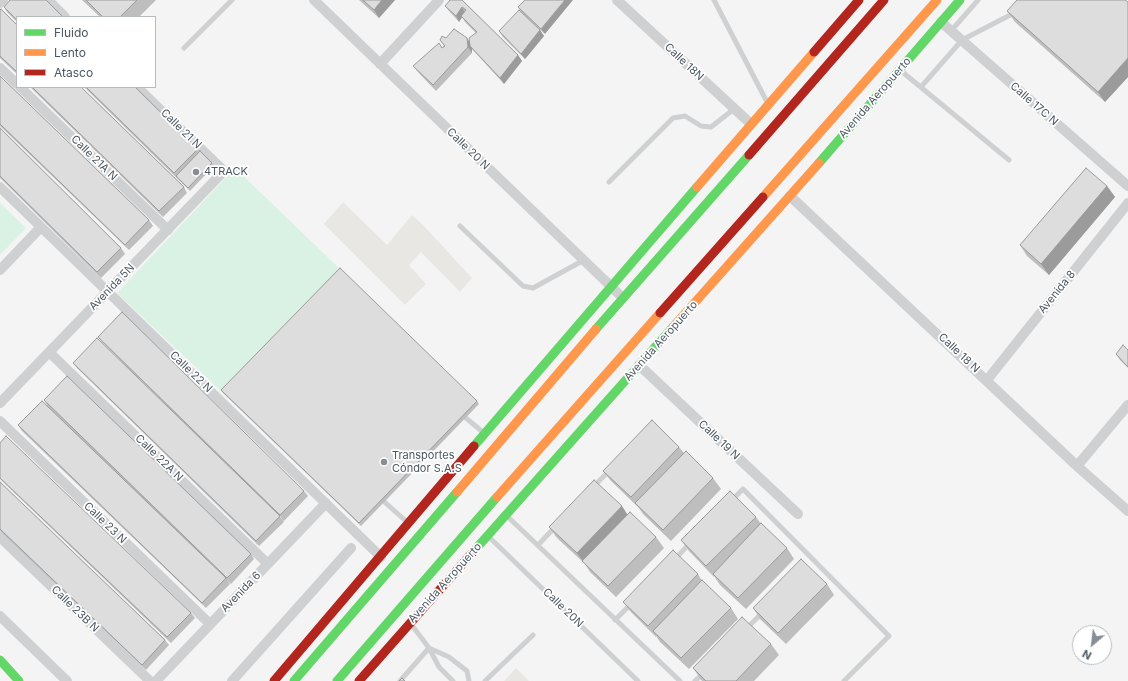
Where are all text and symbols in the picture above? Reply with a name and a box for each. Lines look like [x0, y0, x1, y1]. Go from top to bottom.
legend [16, 16, 156, 88]
text: Fluido [54, 25, 89, 40]
street label: Calle 18N [662, 41, 706, 83]
text: Lento [54, 45, 86, 60]
street label: Avenida Aeropuerto [836, 55, 914, 141]
text: Atasco [54, 65, 93, 80]
street label: Calle 17C N [1007, 80, 1061, 128]
street label: Calle 21 N [158, 106, 204, 152]
street label: Calle 20 N [444, 125, 492, 173]
street label: Calle 21A N [68, 133, 120, 183]
place label: 4TRACK [204, 165, 248, 179]
marker: 4TRACK [191, 167, 201, 177]
street label: Avenida 5N [87, 261, 137, 313]
street label: Avenida 8 [1036, 268, 1078, 316]
street label: Avenida Aeropuerto [622, 298, 700, 384]
street label: Calle 18 N [936, 331, 982, 375]
street label: Calle 22 N [167, 349, 215, 395]
street label: Calle 19 N [696, 418, 742, 462]
street label: Calle 22A N [132, 432, 186, 484]
place label: Transportes Cóndor S.A.S [392, 449, 462, 475]
marker: Transportes Cóndor S.A.S [379, 457, 389, 467]
street label: Calle 23 N [81, 500, 129, 546]
street label: Avenida Aeropuerto [406, 540, 484, 626]
street label: Avenida 6 [218, 569, 264, 615]
street label: Calle 23B N [48, 583, 102, 635]
street label: Calle 20N [540, 586, 586, 630]
north arrow [1072, 625, 1112, 665]
text: N [1080, 647, 1094, 663]

